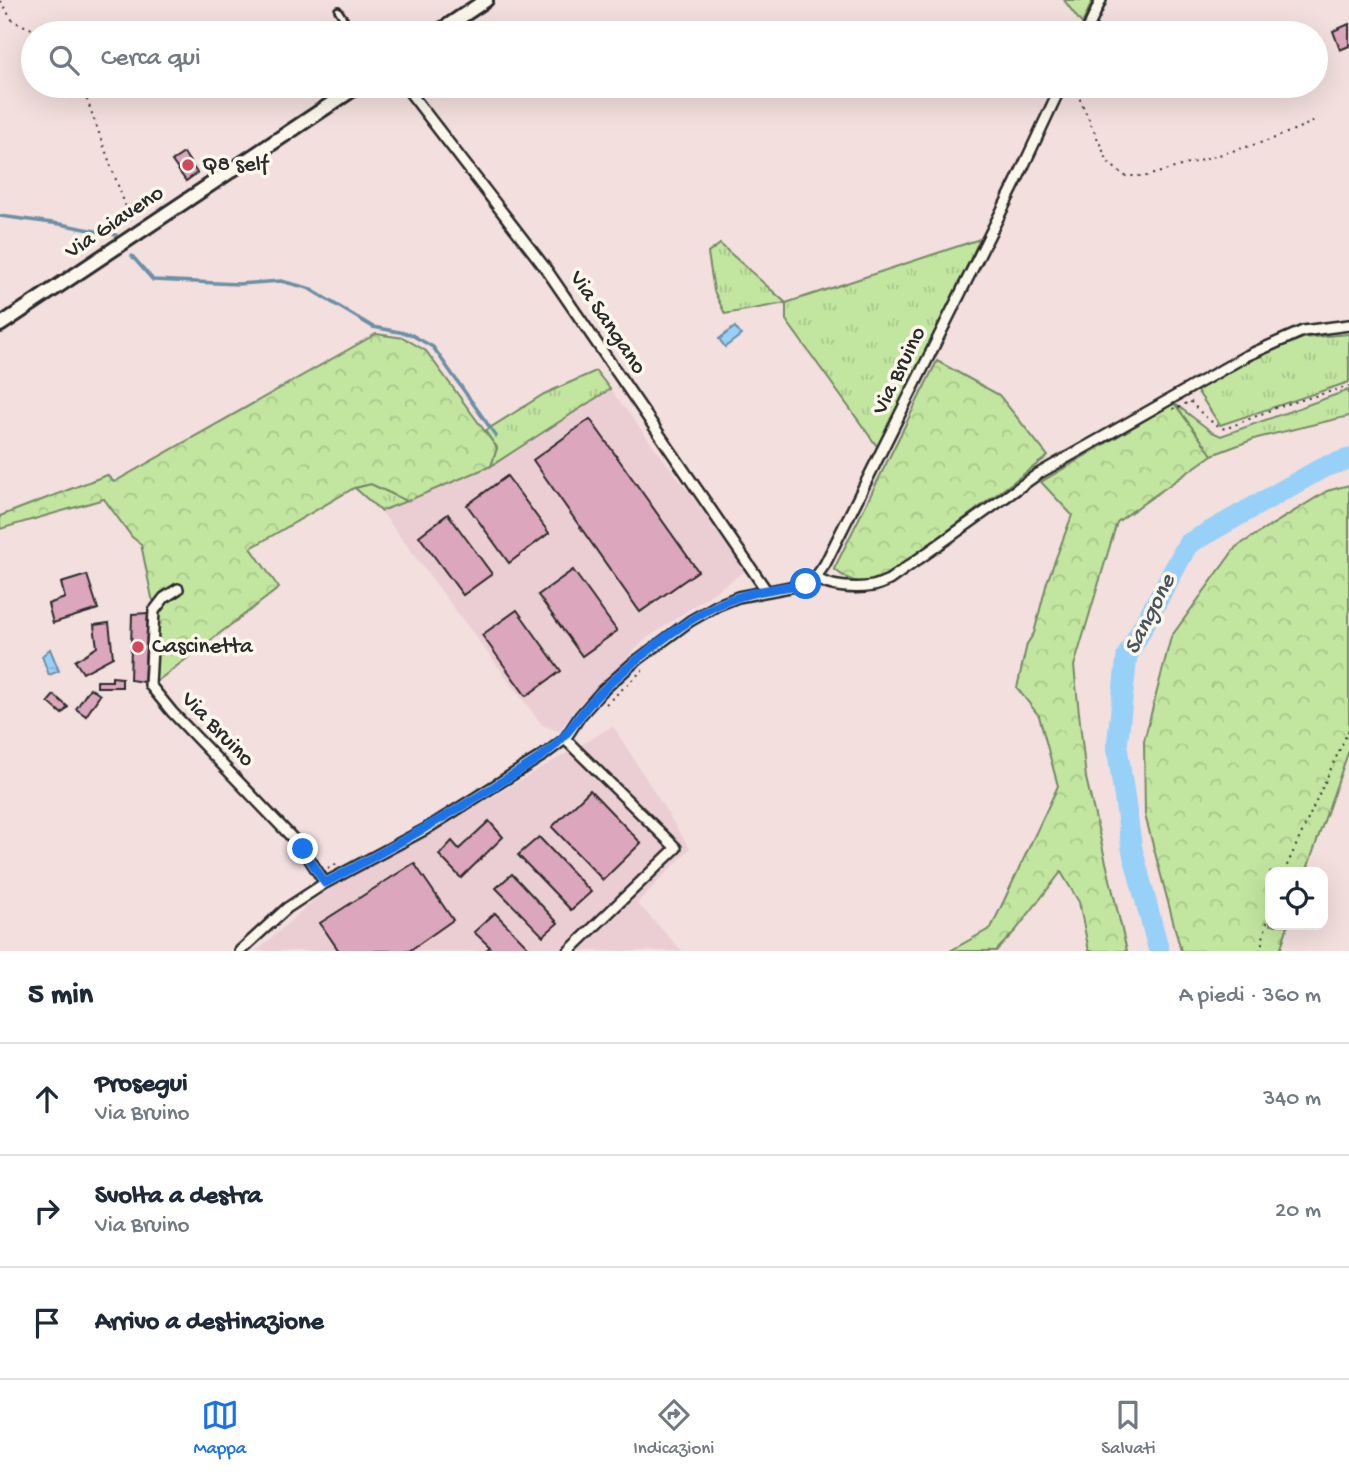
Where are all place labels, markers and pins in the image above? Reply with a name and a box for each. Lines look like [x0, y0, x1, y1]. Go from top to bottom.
place label: Q8 self [202, 152, 270, 179]
marker: Q8 self [180, 157, 196, 173]
place label: Cascinetta [152, 634, 254, 661]
marker: Cascinetta [130, 639, 146, 655]

